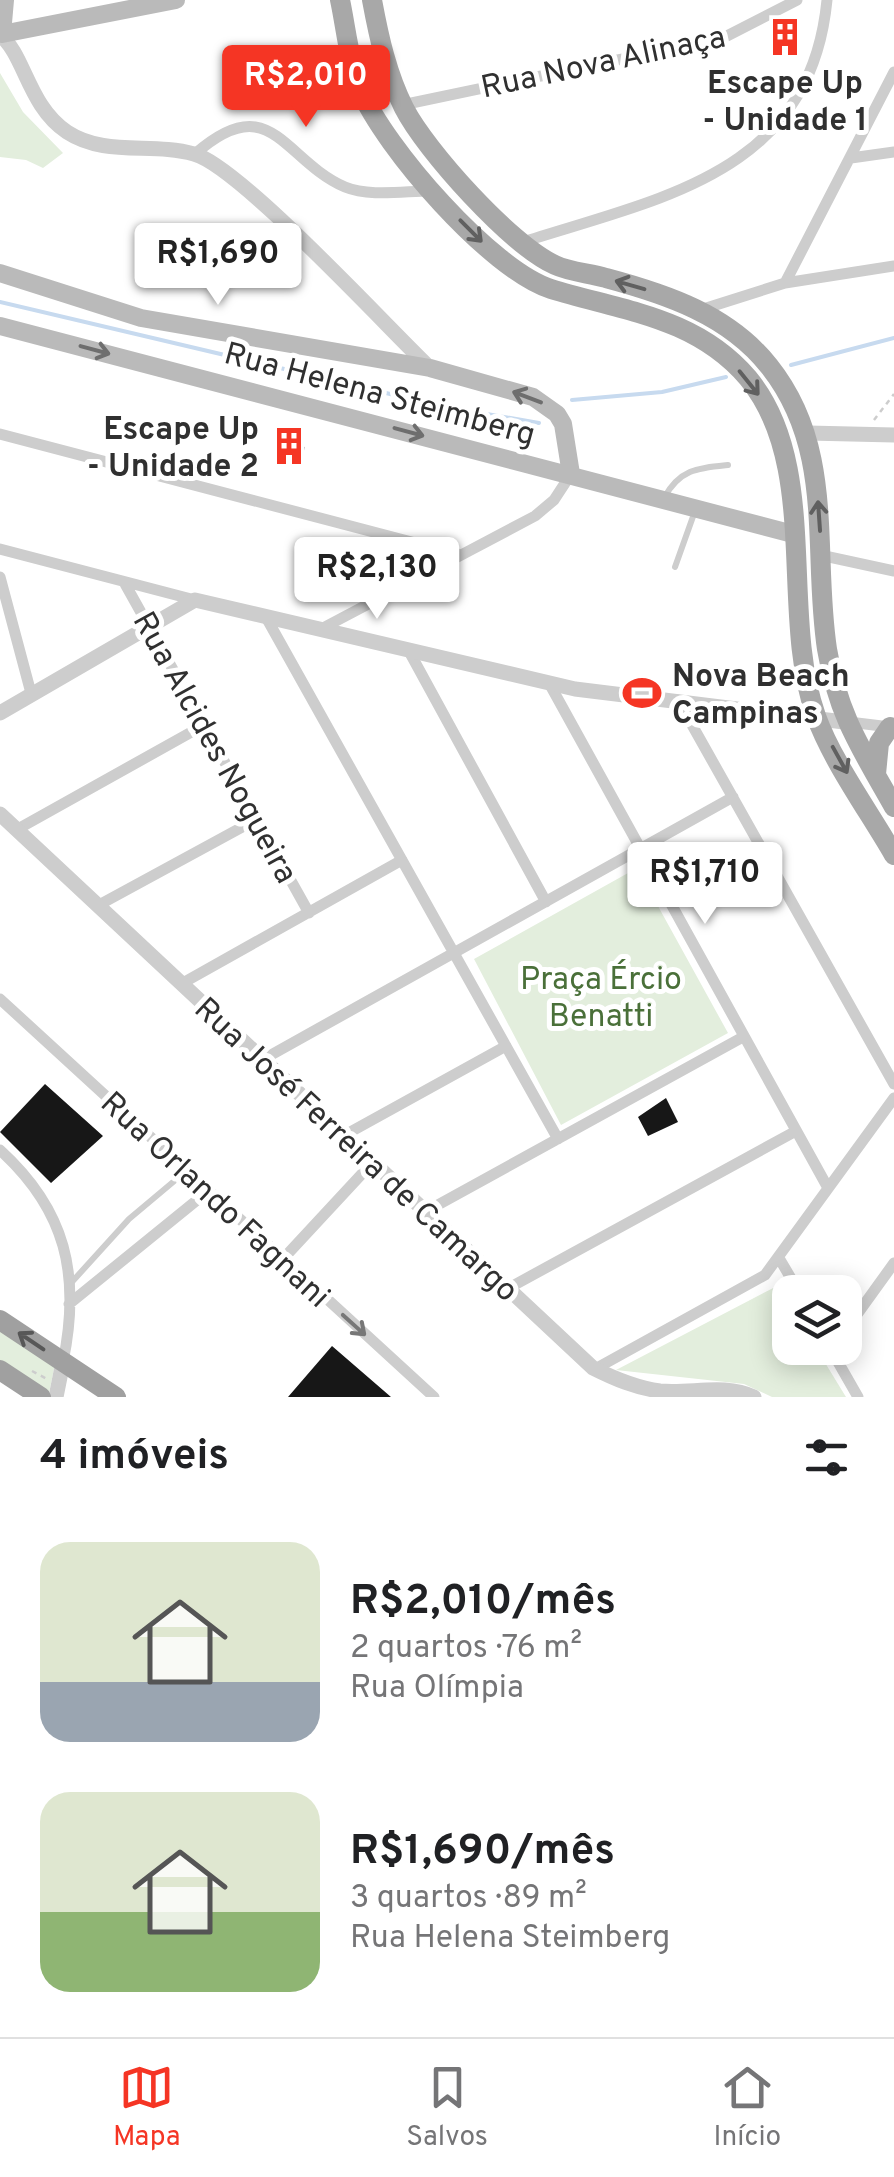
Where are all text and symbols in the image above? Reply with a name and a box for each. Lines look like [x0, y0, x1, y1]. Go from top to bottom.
building icon: Escape Up - Unidade 1 [764, 16, 806, 58]
street label: Rua Nova Alinaça [478, 18, 730, 109]
pin: R$2,010 [214, 45, 398, 130]
text: R$2,010 [244, 57, 368, 97]
place label: Escape Up - Unidade 1 [702, 65, 868, 142]
one-way arrow [458, 219, 482, 243]
pin: R$1,690 [126, 223, 310, 308]
text: R$1,690 [156, 235, 280, 275]
one-way arrow [615, 275, 646, 293]
street label: Rua Helena Steimberg [219, 335, 539, 457]
one-way arrow [78, 341, 110, 360]
one-way arrow [738, 370, 760, 396]
one-way arrow [512, 387, 543, 405]
place label: Escape Up - Unidade 2 [87, 411, 259, 488]
one-way arrow [393, 423, 424, 442]
building icon: Escape Up - Unidade 2 [268, 425, 310, 467]
one-way arrow [809, 500, 828, 532]
pin: R$2,130 [285, 537, 469, 622]
text: R$2,130 [316, 549, 438, 589]
street label: Rua Alcides Nogueira [122, 606, 305, 891]
place label: Nova Beach Campinas [672, 658, 850, 735]
sports icon: Nova Beach Campinas [621, 672, 663, 714]
one-way arrow [831, 745, 851, 774]
pin: R$1,710 [613, 842, 797, 927]
text: R$1,710 [649, 854, 761, 894]
park label: Praça Ércio Benatti [520, 959, 682, 1038]
street label: Rua José Ferreira de Camargo [185, 990, 525, 1312]
street label: Rua Orlando Fagnani [91, 1085, 337, 1318]
map controls [772, 1275, 862, 1365]
button: layers [772, 1275, 862, 1365]
one-way arrow [341, 1314, 366, 1337]
one-way arrow [18, 1331, 46, 1352]
icon: filters [799, 1430, 854, 1485]
text: 4 imóveis [40, 1431, 229, 1484]
text: R$2,010/mês [350, 1576, 616, 1629]
icon: home [120, 1582, 240, 1702]
text: 2 quartos · 76 m² [350, 1629, 582, 1669]
text: Rua Olímpia [350, 1669, 524, 1709]
text: R$1,690/mês [350, 1826, 615, 1879]
icon: home [120, 1832, 240, 1952]
text: 3 quartos · 89 m² [350, 1879, 587, 1919]
text: Rua Helena Steimberg [350, 1919, 670, 1959]
tab: Mapa [113, 2060, 181, 2156]
tab: Salvos [406, 2060, 488, 2156]
tab: Início [714, 2060, 781, 2156]

